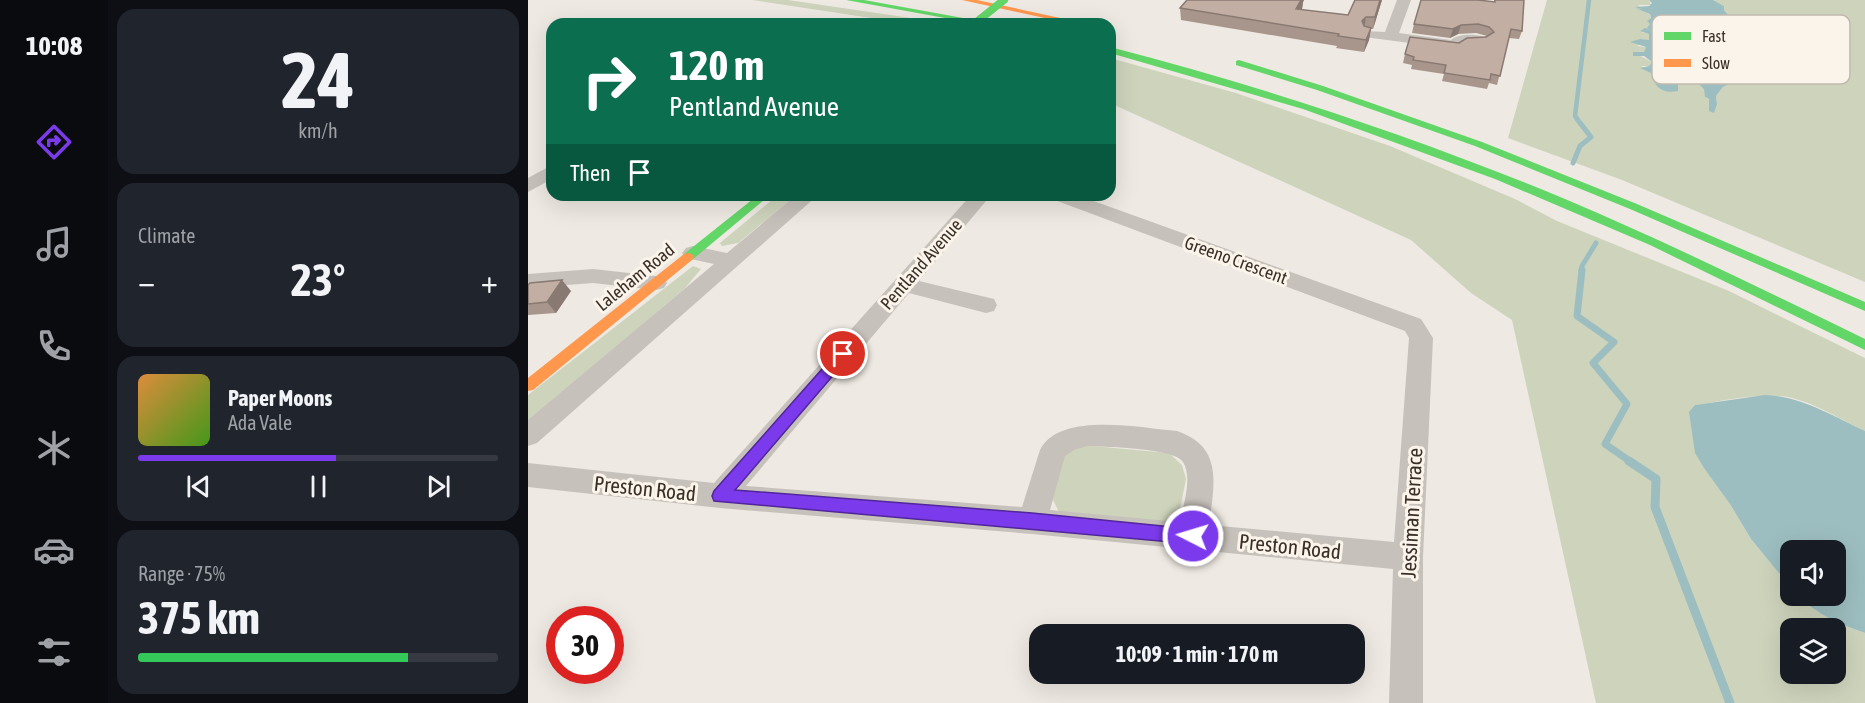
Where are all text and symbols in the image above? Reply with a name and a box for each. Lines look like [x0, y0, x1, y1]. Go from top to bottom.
legend [1652, 15, 1850, 84]
text: Fast [1702, 27, 1726, 45]
text: 10:08 [26, 30, 82, 61]
text: 24 [281, 35, 355, 125]
text: 120 m [669, 41, 764, 89]
icon: right [570, 42, 648, 120]
text: Slow [1702, 54, 1730, 72]
text: Pentland Avenue [669, 91, 839, 122]
text: km/h [298, 119, 338, 142]
icon: directions [33, 121, 75, 163]
icon: arrive [623, 156, 656, 189]
text: Then [570, 160, 611, 186]
street label: Pentland Avenue [876, 214, 966, 314]
icon: music [33, 223, 75, 265]
text: Climate [138, 224, 195, 247]
street label: Greeno Crescent [1182, 232, 1290, 288]
street label: Laleham Road [591, 239, 679, 315]
text: 23° [291, 254, 345, 306]
text: − [138, 262, 155, 300]
text: + [481, 262, 498, 300]
icon: phone [33, 325, 75, 367]
pin [817, 328, 868, 379]
icon: arrive [826, 337, 859, 370]
text: Paper Moons [228, 385, 332, 411]
text: Ada Vale [228, 411, 292, 434]
icon: climate [33, 427, 75, 469]
street label: Jessiman Terrace [1396, 447, 1426, 579]
icon: previous [182, 470, 215, 503]
icon: pause [302, 470, 335, 503]
icon: next [422, 470, 455, 503]
street label: Preston Road [593, 471, 697, 505]
position arrow [1161, 504, 1225, 568]
icon: car [33, 529, 75, 571]
street label: Preston Road [1238, 529, 1342, 563]
map controls [1780, 540, 1846, 684]
button: sound [1780, 540, 1846, 606]
text: Range · 75% [138, 562, 225, 585]
text: 375 km [138, 592, 260, 644]
speed limit sign: 30 [546, 606, 624, 684]
button: layers [1780, 618, 1846, 684]
icon: filters [33, 631, 75, 673]
text: 10:09 · 1 min · 170 m [1116, 641, 1278, 667]

